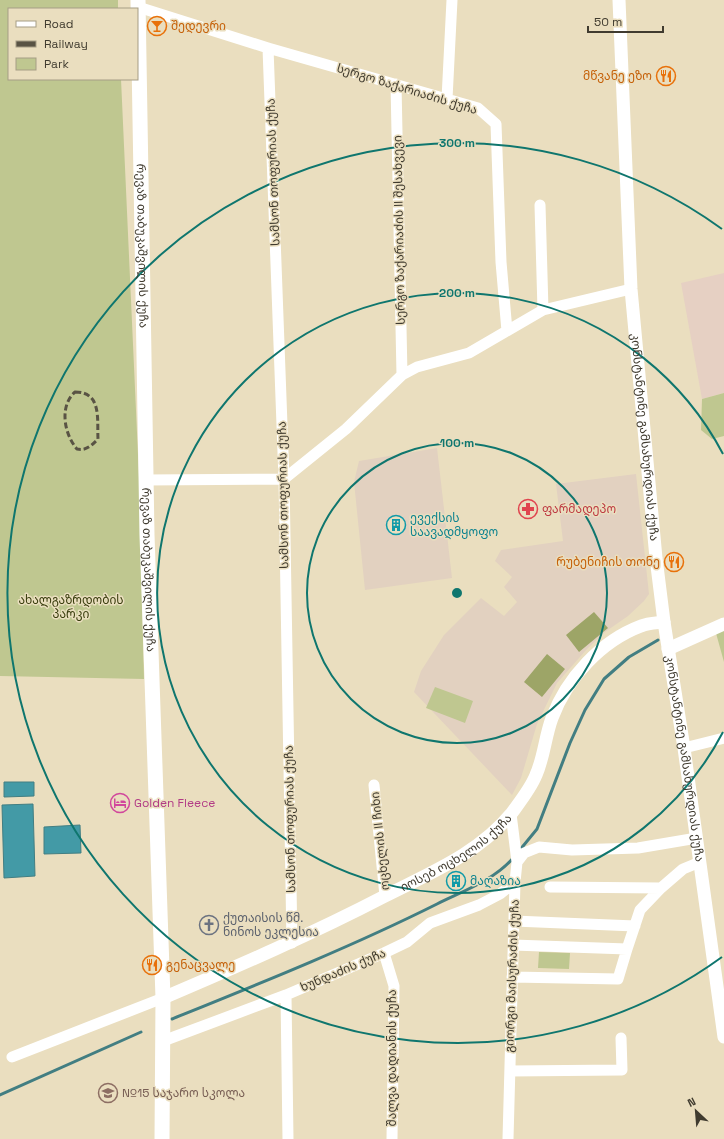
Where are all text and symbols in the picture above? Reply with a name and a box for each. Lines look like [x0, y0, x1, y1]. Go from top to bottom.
legend [8, 8, 138, 80]
scale bar [588, 8, 663, 34]
text: 50 m [594, 14, 622, 30]
bar icon: შედევრი [146, 15, 168, 37]
text: Road [44, 16, 73, 32]
place label: შედევრი [171, 18, 226, 34]
text: Railway [44, 36, 88, 52]
text: Park [44, 56, 69, 72]
street label: სერგო ზაქარიაძის ქუჩა [335, 60, 479, 118]
restaurant icon: მწვანე ეზო [655, 65, 677, 87]
place label: მწვანე ეზო [583, 68, 652, 84]
street label: სამსონ თოფურიას ქუჩა [262, 98, 284, 246]
street label: სერგო ზაქარიაძის II შესახვევი [389, 135, 409, 325]
text: 300 m [439, 135, 475, 151]
street label: რევაზ თაბუკაშვილის ქუჩა [133, 164, 152, 328]
text: 200 m [439, 285, 475, 301]
street label: კონსტანტინე გამსახურდიას ქუჩა [627, 333, 662, 542]
street label: სამსონ თოფურიას ქუჩა [274, 421, 292, 569]
text: 100 m [440, 435, 474, 451]
street label: რევაზ თაბუკაშვილის ქუჩა [138, 488, 159, 652]
pharmacy icon: ფარმადეპო [517, 498, 539, 520]
place label: ფარმადეპო [542, 501, 616, 517]
place label: ევექსის საავადმყოფო [410, 510, 498, 540]
building icon: ევექსის საავადმყოფო [385, 514, 407, 536]
restaurant icon: რუბენიჩის თონე [663, 551, 685, 573]
place label: რუბენიჩის თონე [556, 554, 660, 570]
centre of rings [450, 586, 464, 600]
park label: ახალგაზრდობის პარკი [18, 592, 124, 622]
street label: კონსტანტინე გამსახურდიას ქუჩა [661, 654, 708, 863]
street label: სამსონ თოფურიას ქუჩა [281, 745, 299, 893]
street label: ოცხელის II ჩიხი [367, 791, 393, 891]
hotel icon: Golden Fleece [109, 792, 131, 814]
place label: Golden Fleece [134, 795, 215, 811]
street label: იოსებ ოცხელის ქუჩა [398, 811, 515, 895]
building icon: მაღაზია [445, 870, 467, 892]
place label: მაღაზია [470, 873, 521, 889]
street label: გიორგი მაისურაძის ქუჩა [501, 899, 523, 1053]
place label: ქუთაისის წმ. ნინოს ეკლესია [223, 910, 319, 940]
church icon: ქუთაისის წმ. ნინოს ეკლესია [198, 914, 220, 936]
street label: ხუნდაძის ქუჩა [298, 945, 388, 995]
restaurant icon: გენაცვალე [141, 954, 163, 976]
place label: გენაცვალე [166, 957, 235, 973]
street label: შალვა დადიანის ქუჩა [384, 990, 400, 1126]
school or university icon: №15 საჯარო სკოლა [97, 1082, 119, 1104]
place label: №15 საჯარო სკოლა [122, 1085, 245, 1101]
north arrow [676, 1091, 716, 1131]
text: N [685, 1094, 698, 1110]

